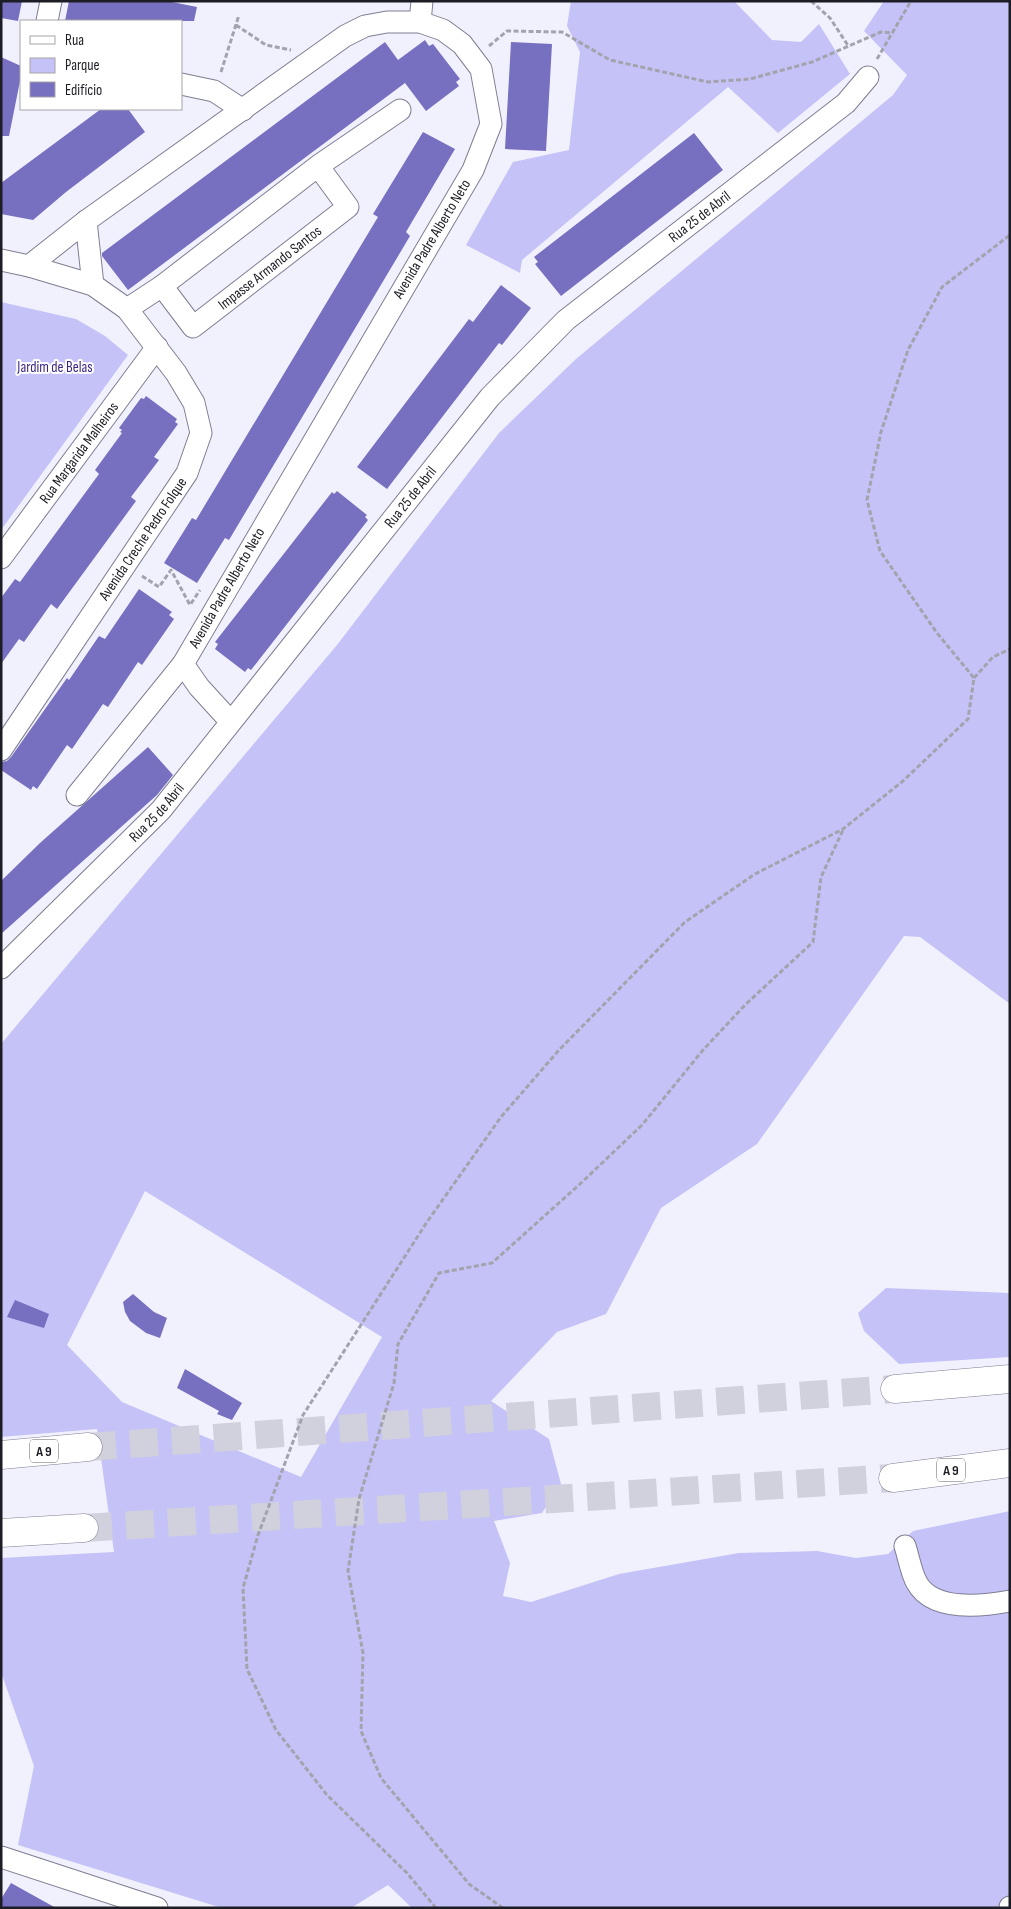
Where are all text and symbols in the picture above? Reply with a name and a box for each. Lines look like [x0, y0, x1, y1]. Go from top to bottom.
legend [20, 20, 182, 110]
text: Rua [65, 31, 84, 50]
text: Parque [65, 56, 100, 75]
text: Edifício [65, 81, 102, 100]
street label: Avenida Padre Alberto Neto [388, 176, 475, 303]
street label: Rua 25 de Abril [665, 187, 734, 247]
street label: Impasse Armando Santos [214, 222, 326, 314]
park label: Jardim de Belas [16, 358, 93, 377]
street label: Rua Margarida Malheiros [35, 398, 123, 507]
street label: Rua 25 de Abril [380, 462, 441, 532]
street label: Avenida Creche Pedro Folque [94, 474, 191, 605]
street label: Avenida Padre Alberto Neto [184, 524, 269, 652]
street label: Rua 25 de Abril [125, 779, 188, 846]
road number: A 9 [30, 1440, 58, 1462]
road number: A 9 [937, 1458, 965, 1482]

